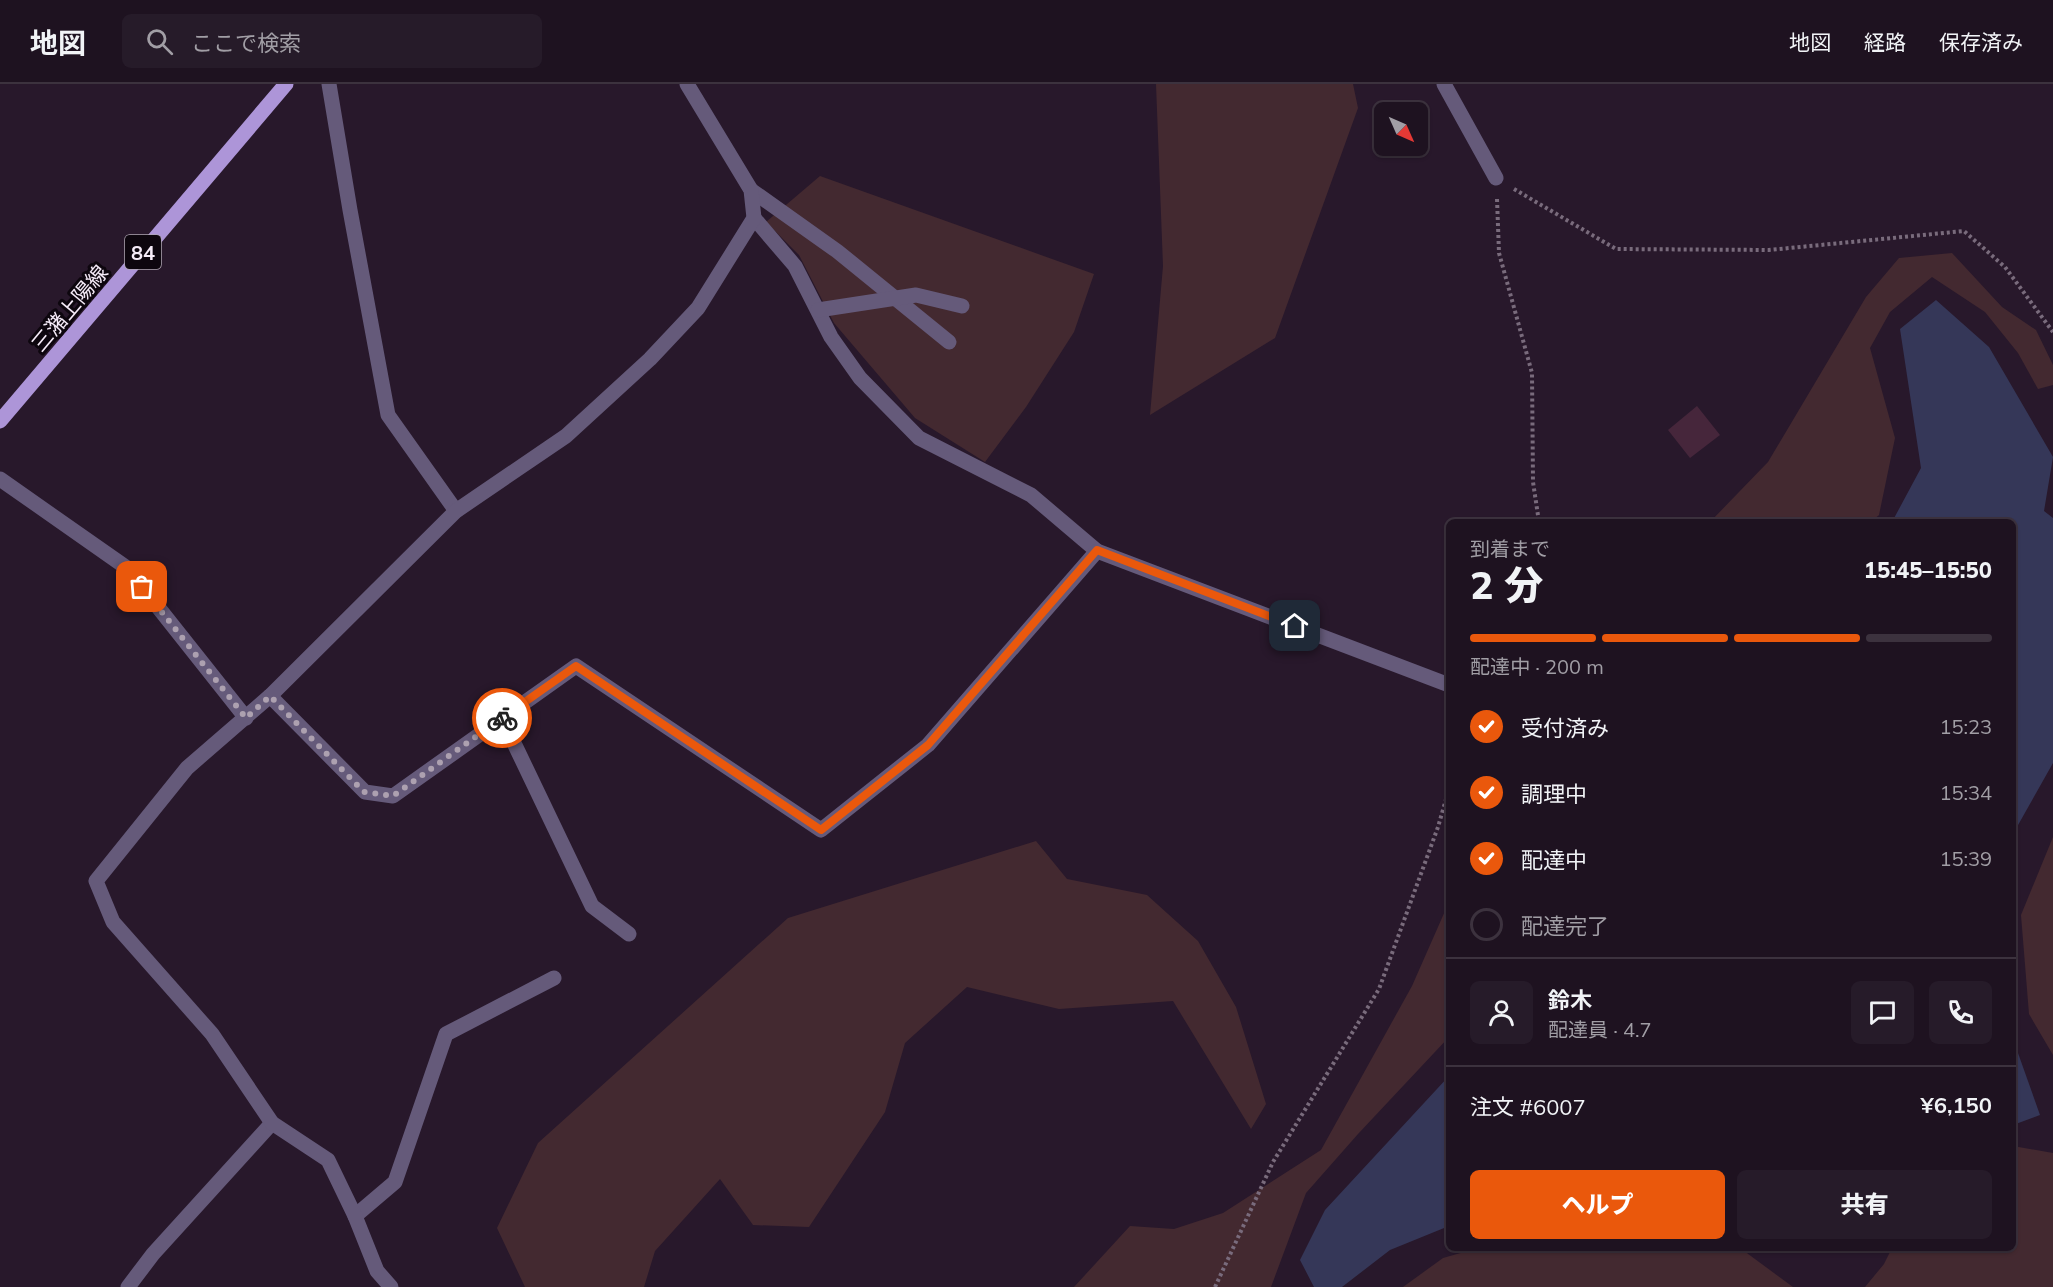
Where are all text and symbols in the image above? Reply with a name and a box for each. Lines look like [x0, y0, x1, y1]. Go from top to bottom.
search box [122, 14, 542, 68]
text: 地図 [30, 25, 86, 60]
icon: search [143, 25, 176, 58]
text: ここで検索 [191, 29, 301, 57]
text: 地図 [1789, 29, 1831, 55]
text: 経路 [1864, 29, 1906, 55]
text: 保存済み [1939, 29, 2023, 55]
north arrow [1374, 102, 1428, 156]
map controls [1374, 102, 1428, 156]
road number: 84 [125, 235, 161, 269]
street label: 三潴上陽線 [25, 259, 113, 357]
text: 到着まで [1470, 536, 1550, 561]
text: 15:45–15:50 [1864, 556, 1992, 584]
text: 2 分 [1470, 560, 1543, 609]
pin [116, 561, 167, 612]
icon: bag [125, 570, 158, 603]
pin [1269, 600, 1320, 651]
icon: home [1278, 609, 1311, 642]
text: 配達中 · 200 m [1470, 654, 1604, 679]
courier [472, 688, 532, 748]
icon: bike [486, 702, 519, 735]
icon: check [1470, 710, 1503, 743]
text: 受付済み [1521, 714, 1609, 742]
text: 15:23 [1939, 714, 1992, 739]
icon: check [1470, 776, 1503, 809]
text: 調理中 [1521, 780, 1587, 808]
text: 15:34 [1939, 780, 1992, 805]
icon: check [1470, 842, 1503, 875]
text: 配達中 [1521, 846, 1587, 874]
text: 15:39 [1939, 846, 1992, 871]
text: 配達完了 [1521, 912, 1609, 940]
button: person [1470, 981, 1533, 1044]
button: chat [1851, 981, 1914, 1044]
button: phone [1929, 981, 1992, 1044]
text: 鈴木 [1548, 986, 1592, 1014]
text: 配達員 · 4.7 [1548, 1017, 1652, 1042]
text: ¥6,150 [1921, 1091, 1992, 1119]
text: 注文 #6007 [1470, 1093, 1586, 1121]
button: ヘルプ [1470, 1170, 1725, 1239]
button: 共有 [1737, 1170, 1992, 1239]

